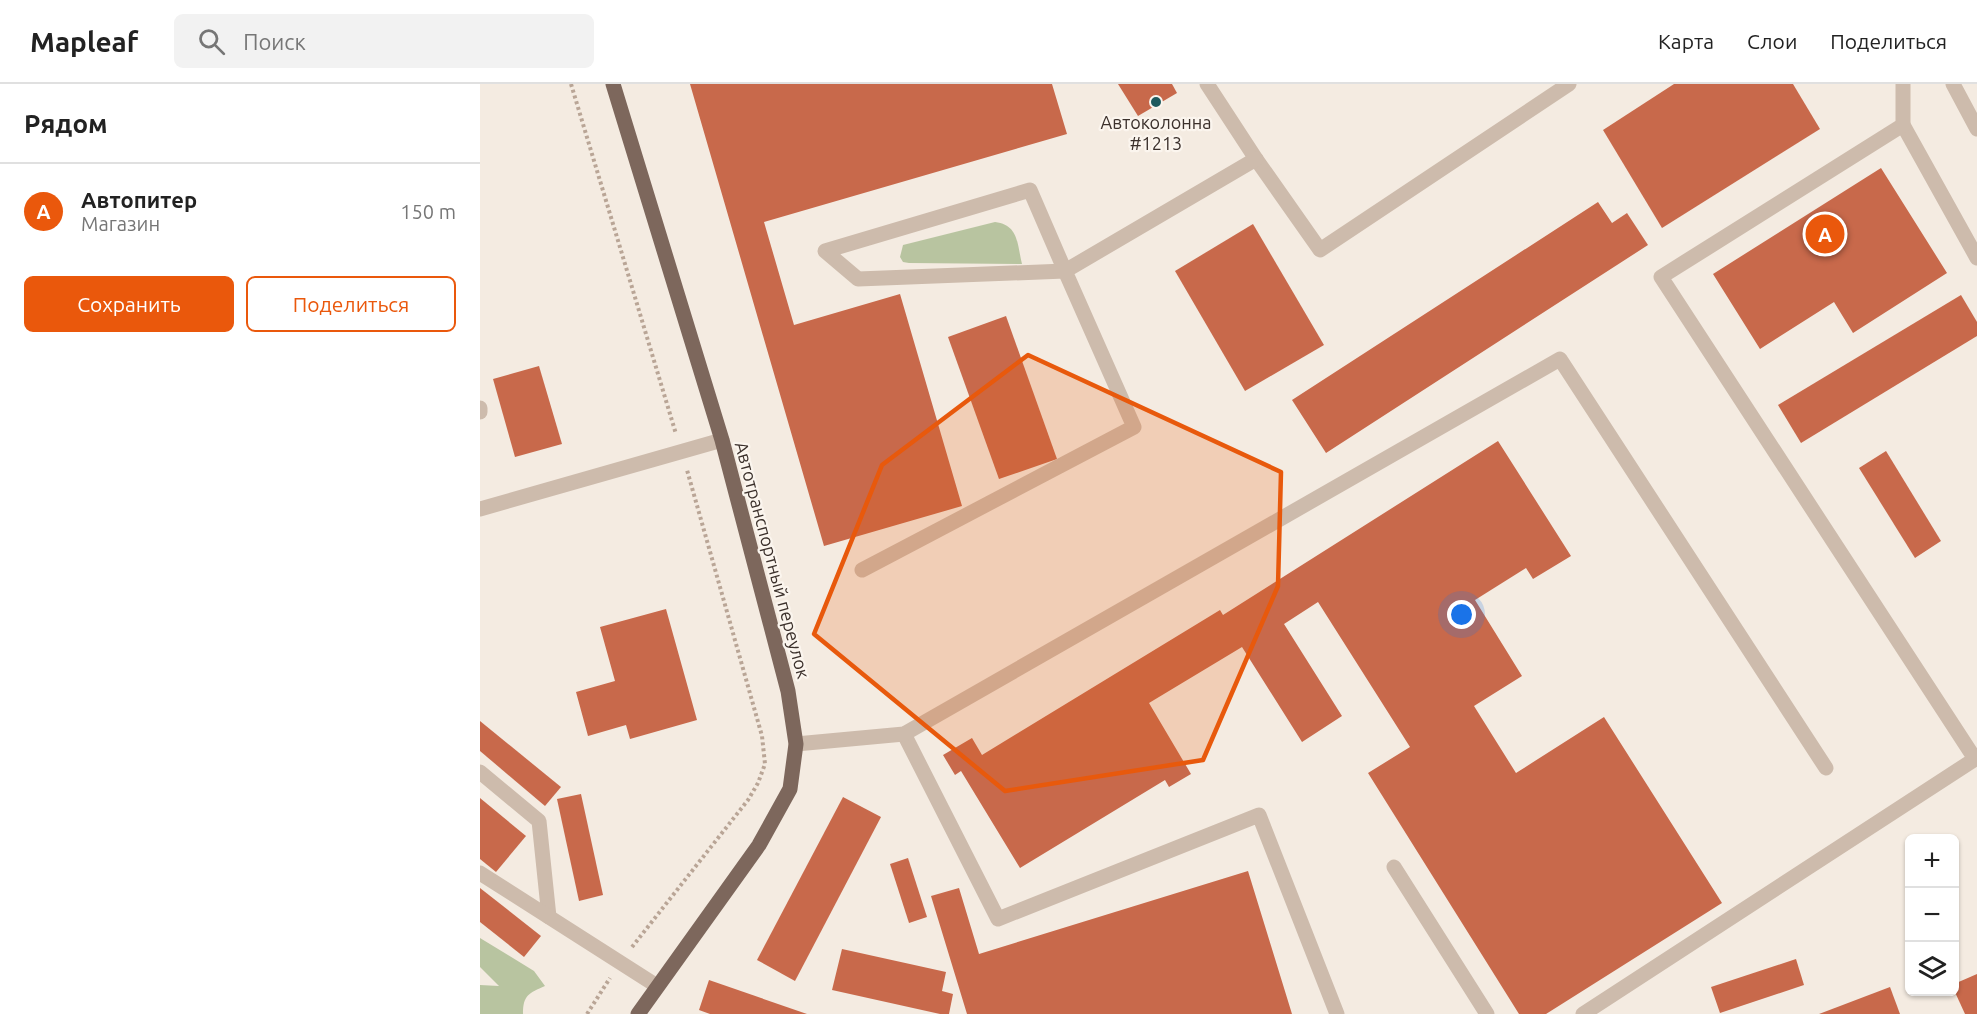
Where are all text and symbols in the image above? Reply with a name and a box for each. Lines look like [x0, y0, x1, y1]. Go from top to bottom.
search box [174, 14, 594, 68]
icon: search [195, 25, 228, 58]
text: Mapleaf [30, 26, 138, 57]
text: Поиск [243, 29, 306, 54]
text: Карта [1658, 29, 1714, 53]
text: Слои [1747, 29, 1797, 53]
text: Поделиться [1830, 29, 1947, 53]
marker: Автоколонна #1213 [1149, 95, 1163, 109]
text: Рядом [24, 109, 108, 138]
place label: Автоколонна #1213 [1101, 112, 1211, 153]
text: Автопитер [81, 187, 197, 212]
text: A [36, 200, 51, 223]
text: 150 m [400, 200, 456, 223]
text: Магазин [81, 212, 160, 235]
pin: A [1806, 212, 1844, 256]
button: Сохранить [24, 276, 234, 332]
button: Поделиться [246, 276, 456, 332]
street label: Автотранспортный переулок [732, 439, 814, 681]
your location [1447, 600, 1476, 629]
map controls [1905, 834, 1959, 996]
button: + [1905, 834, 1959, 888]
button: − [1905, 888, 1959, 942]
button: layers [1905, 942, 1959, 996]

